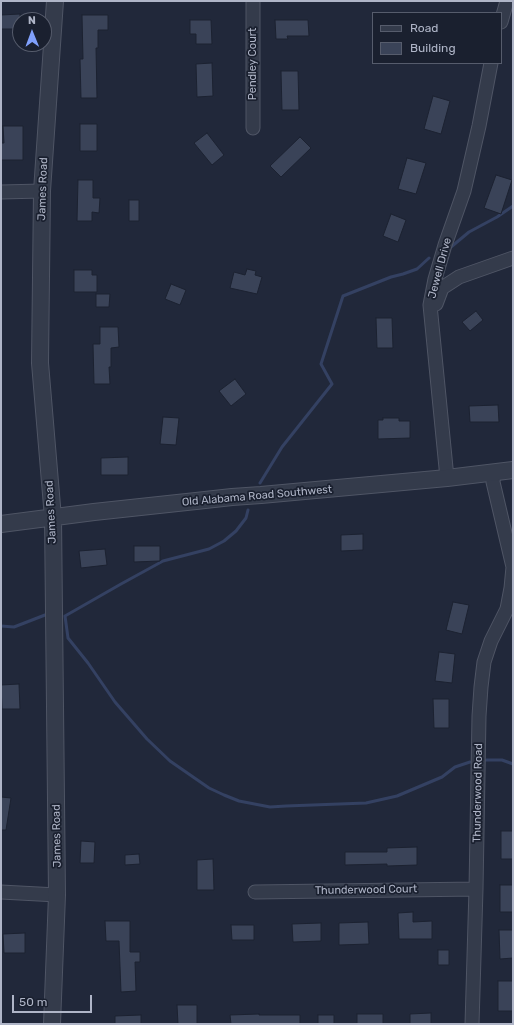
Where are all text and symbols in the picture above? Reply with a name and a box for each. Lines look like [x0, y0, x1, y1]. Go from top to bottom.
north arrow [12, 12, 52, 52]
legend [372, 12, 502, 64]
text: N [28, 14, 36, 27]
text: Road [410, 21, 438, 35]
street label: Pendley Court [246, 28, 260, 100]
text: Building [410, 41, 456, 55]
street label: James Road [35, 157, 51, 221]
street label: Jewell Drive [426, 236, 454, 300]
street label: James Road [43, 480, 59, 544]
street label: Old Alabama Road Southwest [181, 483, 333, 509]
street label: Thunderwood Road [471, 743, 485, 843]
street label: James Road [50, 804, 64, 868]
street label: Thunderwood Court [315, 883, 417, 897]
scale bar [14, 987, 94, 1013]
text: 50 m [19, 995, 47, 1009]

